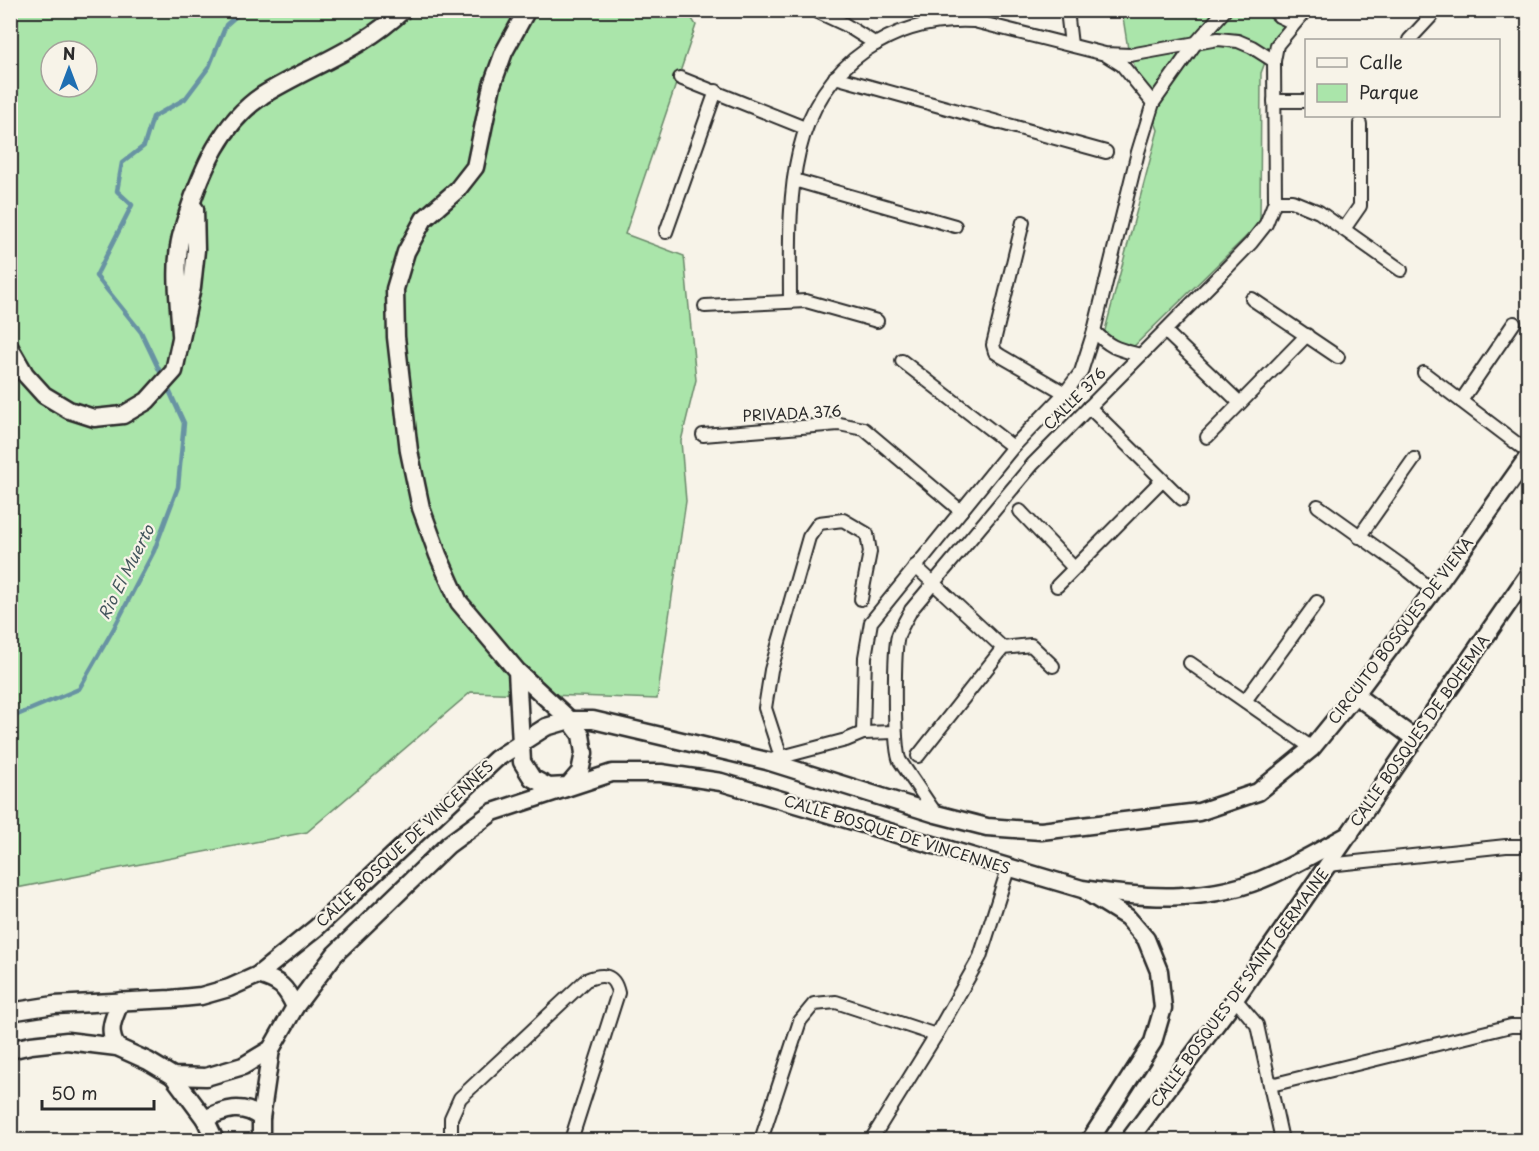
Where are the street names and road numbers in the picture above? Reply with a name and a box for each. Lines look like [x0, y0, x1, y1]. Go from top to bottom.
street label: CALLE 376 [1037, 361, 1111, 435]
street label: PRIVADA 376 [742, 398, 842, 427]
street label: CIRCUITO BOSQUES DE VIENA [1322, 532, 1478, 728]
street label: CALLE BOSQUES DE BOHEMIA [1343, 629, 1494, 831]
street label: CALLE BOSQUE DE VINCENNES [310, 754, 498, 932]
street label: CALLE BOSQUE DE VINCENNES [781, 788, 1014, 879]
street label: CALLE BOSQUES DE SAINT GERMAINE [1144, 863, 1334, 1111]

